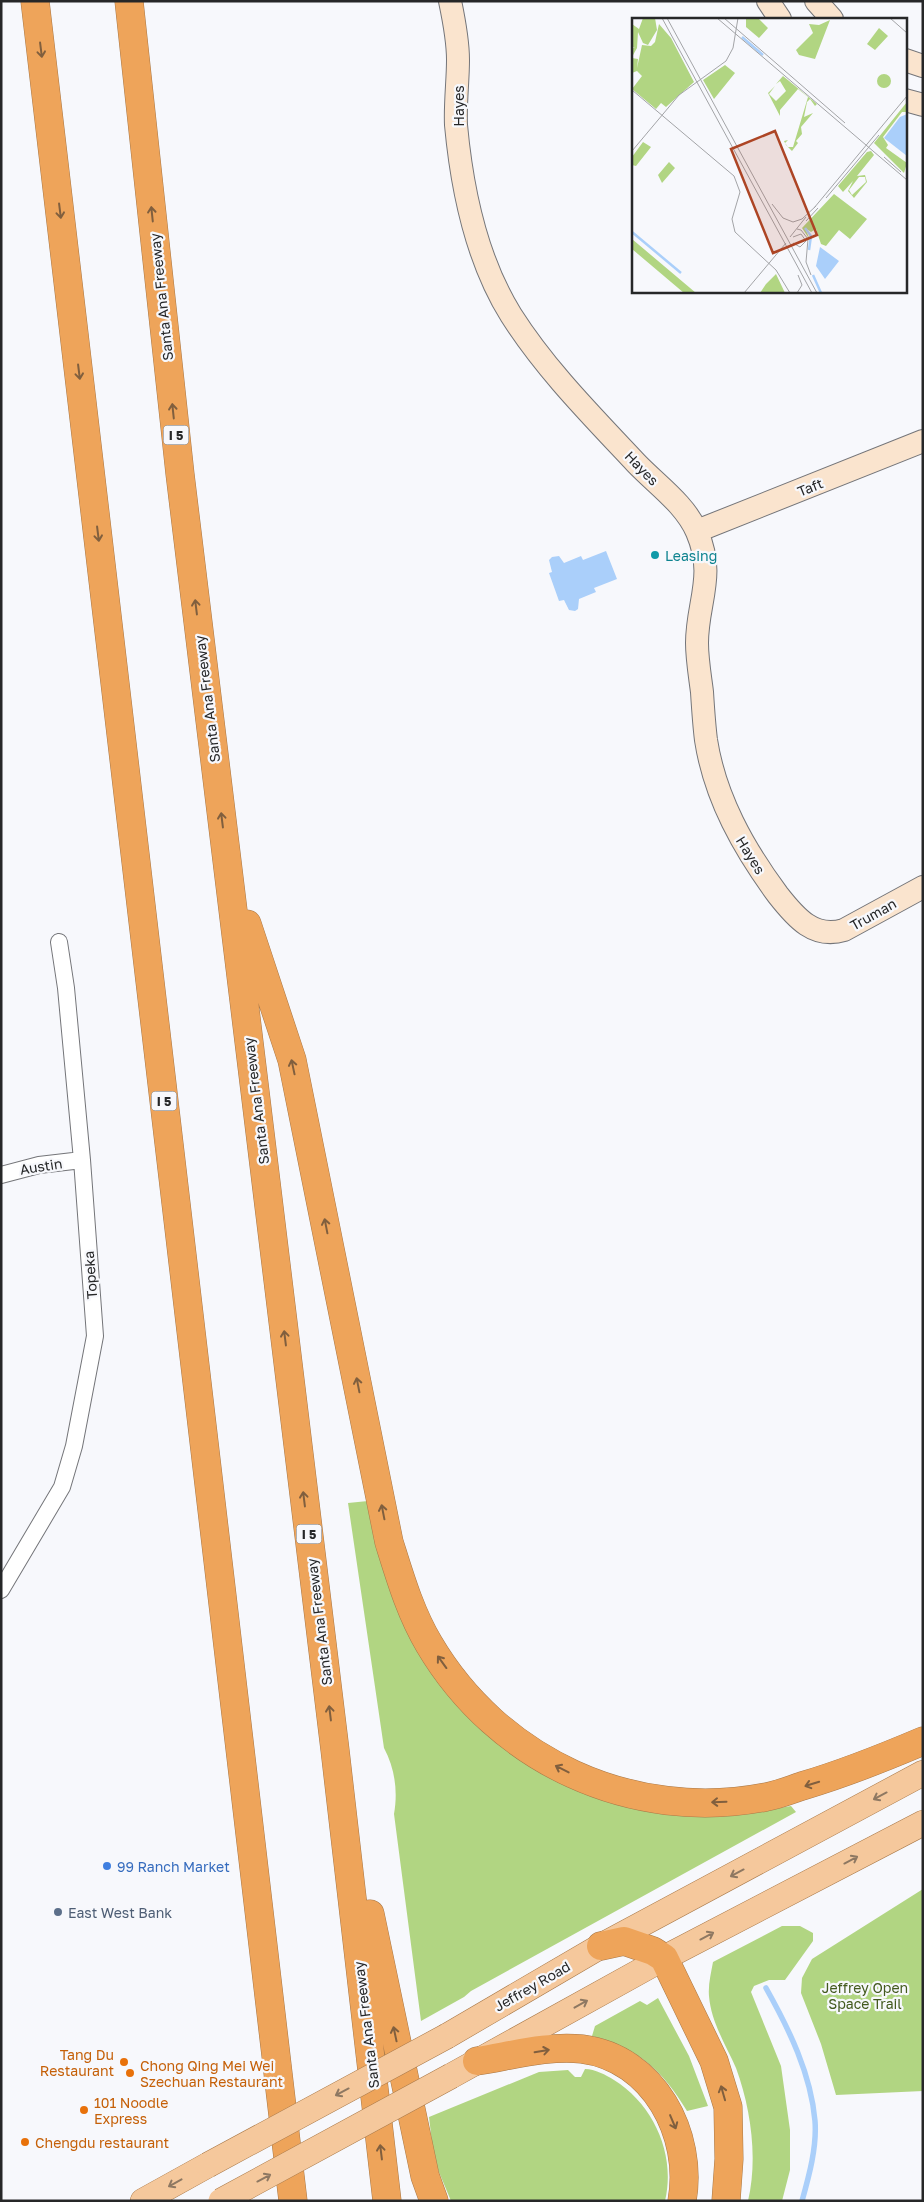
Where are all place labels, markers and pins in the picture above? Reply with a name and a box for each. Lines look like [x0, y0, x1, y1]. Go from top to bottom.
place label: Leasing [665, 547, 717, 564]
marker: Leasing [649, 549, 661, 561]
place label: 99 Ranch Market [117, 1858, 230, 1875]
marker: 99 Ranch Market [101, 1860, 113, 1872]
place label: East West Bank [68, 1904, 172, 1921]
marker: East West Bank [52, 1906, 64, 1918]
place label: Tang Du Restaurant [40, 2046, 114, 2079]
marker: Tang Du Restaurant [118, 2056, 130, 2068]
place label: Chong Qing Mei Wei Szechuan Restaurant [140, 2057, 283, 2090]
marker: Chong Qing Mei Wei Szechuan Restaurant [124, 2067, 136, 2079]
place label: 101 Noodle Express [94, 2094, 168, 2127]
marker: 101 Noodle Express [78, 2104, 90, 2116]
place label: Chengdu restaurant [35, 2134, 169, 2151]
marker: Chengdu restaurant [19, 2136, 31, 2148]

